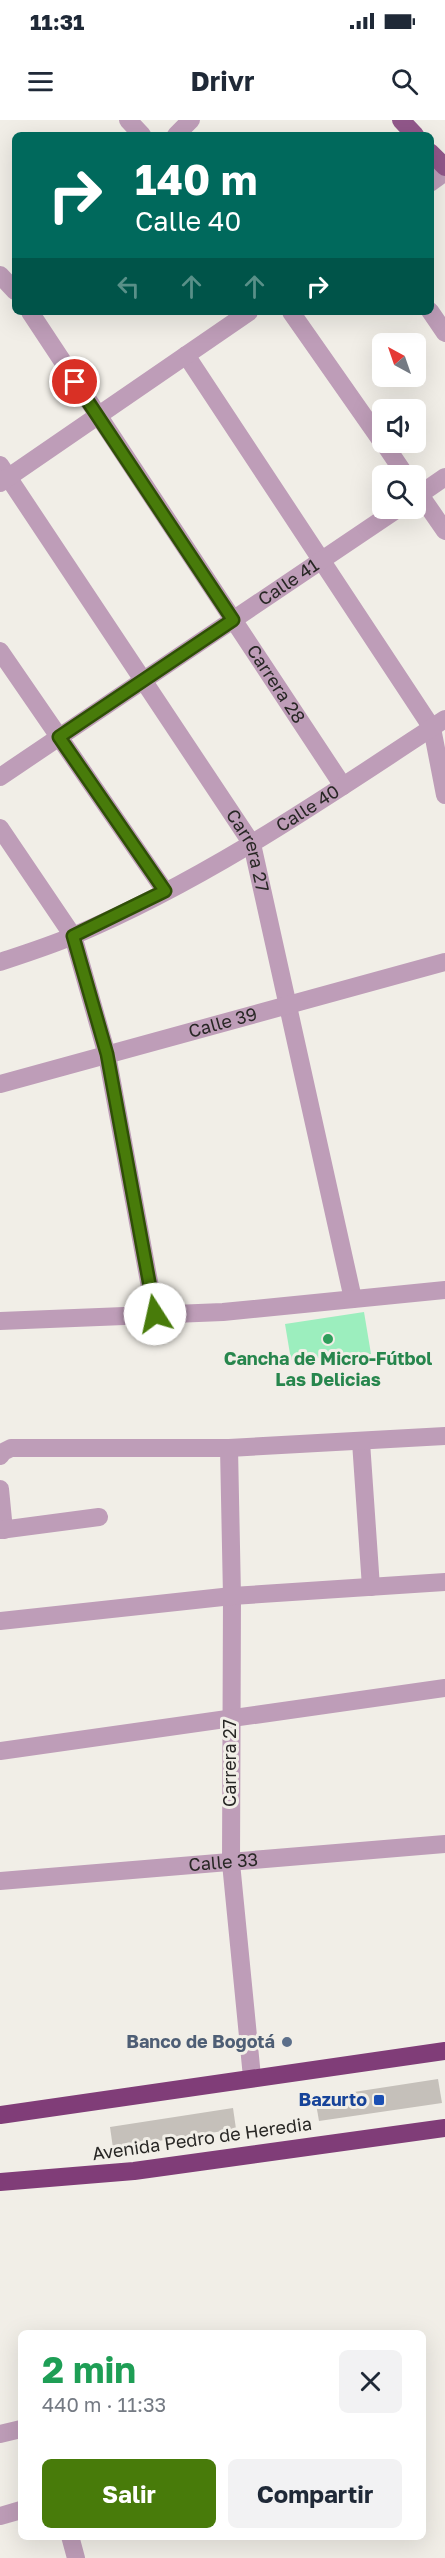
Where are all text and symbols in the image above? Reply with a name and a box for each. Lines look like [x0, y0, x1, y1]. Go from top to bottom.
text: 11:31 [30, 8, 84, 35]
icon: menu [24, 65, 57, 98]
text: Drivr [191, 65, 254, 97]
icon: search [388, 65, 421, 98]
text: 140 m [135, 154, 257, 204]
icon: right [36, 156, 114, 234]
text: Calle 40 [135, 205, 241, 237]
icon: left [112, 270, 145, 303]
icon: ahead [175, 270, 208, 303]
icon: ahead [238, 270, 271, 303]
icon: right [301, 270, 334, 303]
north arrow [372, 333, 426, 387]
map controls [372, 333, 426, 519]
pin [49, 356, 100, 407]
icon: arrive [58, 365, 91, 398]
button: sound [372, 399, 426, 453]
button: search [372, 465, 426, 519]
street label: Calle 41 [253, 553, 323, 610]
street label: Carrera 28 [243, 640, 310, 727]
street label: Calle 40 [272, 779, 343, 836]
street label: Carrera 27 [222, 805, 274, 894]
street label: Calle 39 [186, 1002, 259, 1042]
position arrow [123, 1282, 187, 1346]
marker: Cancha de Micro-Fútbol Las Delicias [321, 1332, 335, 1346]
place label: Cancha de Micro-Fútbol Las Delicias [224, 1347, 432, 1390]
street label: Carrera 27 [218, 1719, 240, 1807]
street label: Calle 33 [187, 1848, 259, 1875]
place label: Banco de Bogotá [126, 2030, 275, 2052]
marker: Banco de Bogotá [280, 2035, 294, 2049]
place label: Bazurto [299, 2088, 367, 2110]
marker: Bazurto [372, 2093, 386, 2107]
street label: Avenida Pedro de Heredia [91, 2112, 313, 2164]
text: 2 min [42, 2348, 136, 2391]
button: close [339, 2350, 402, 2413]
text: 440 m · 11:33 [42, 2392, 166, 2416]
button: Salir [42, 2459, 216, 2528]
button: Compartir [228, 2459, 402, 2528]

